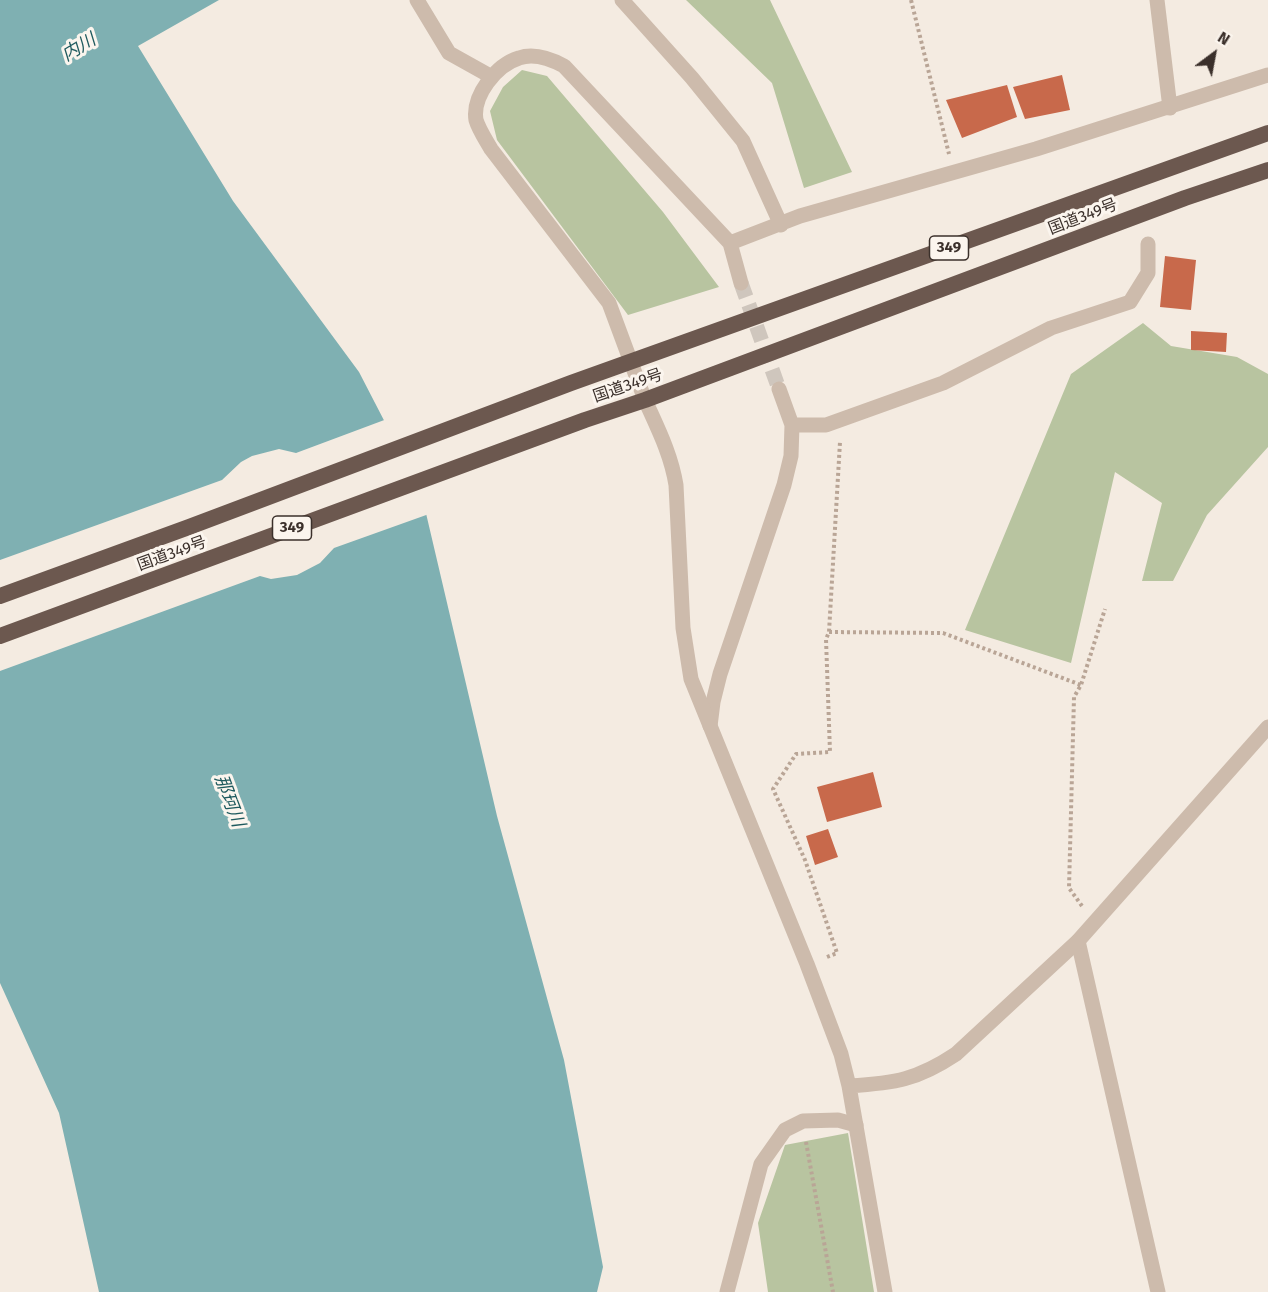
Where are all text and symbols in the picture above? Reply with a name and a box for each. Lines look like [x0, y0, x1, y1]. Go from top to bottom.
north arrow [1184, 24, 1244, 84]
text: N [1214, 27, 1233, 49]
water label: 内川 [58, 29, 100, 67]
street label: 国道349号 [1046, 195, 1120, 239]
road number: 349 [930, 236, 968, 260]
street label: 国道349号 [591, 365, 665, 407]
road number: 349 [272, 516, 312, 540]
street label: 国道349号 [135, 533, 209, 575]
water label: 那珂川 [209, 772, 249, 830]

